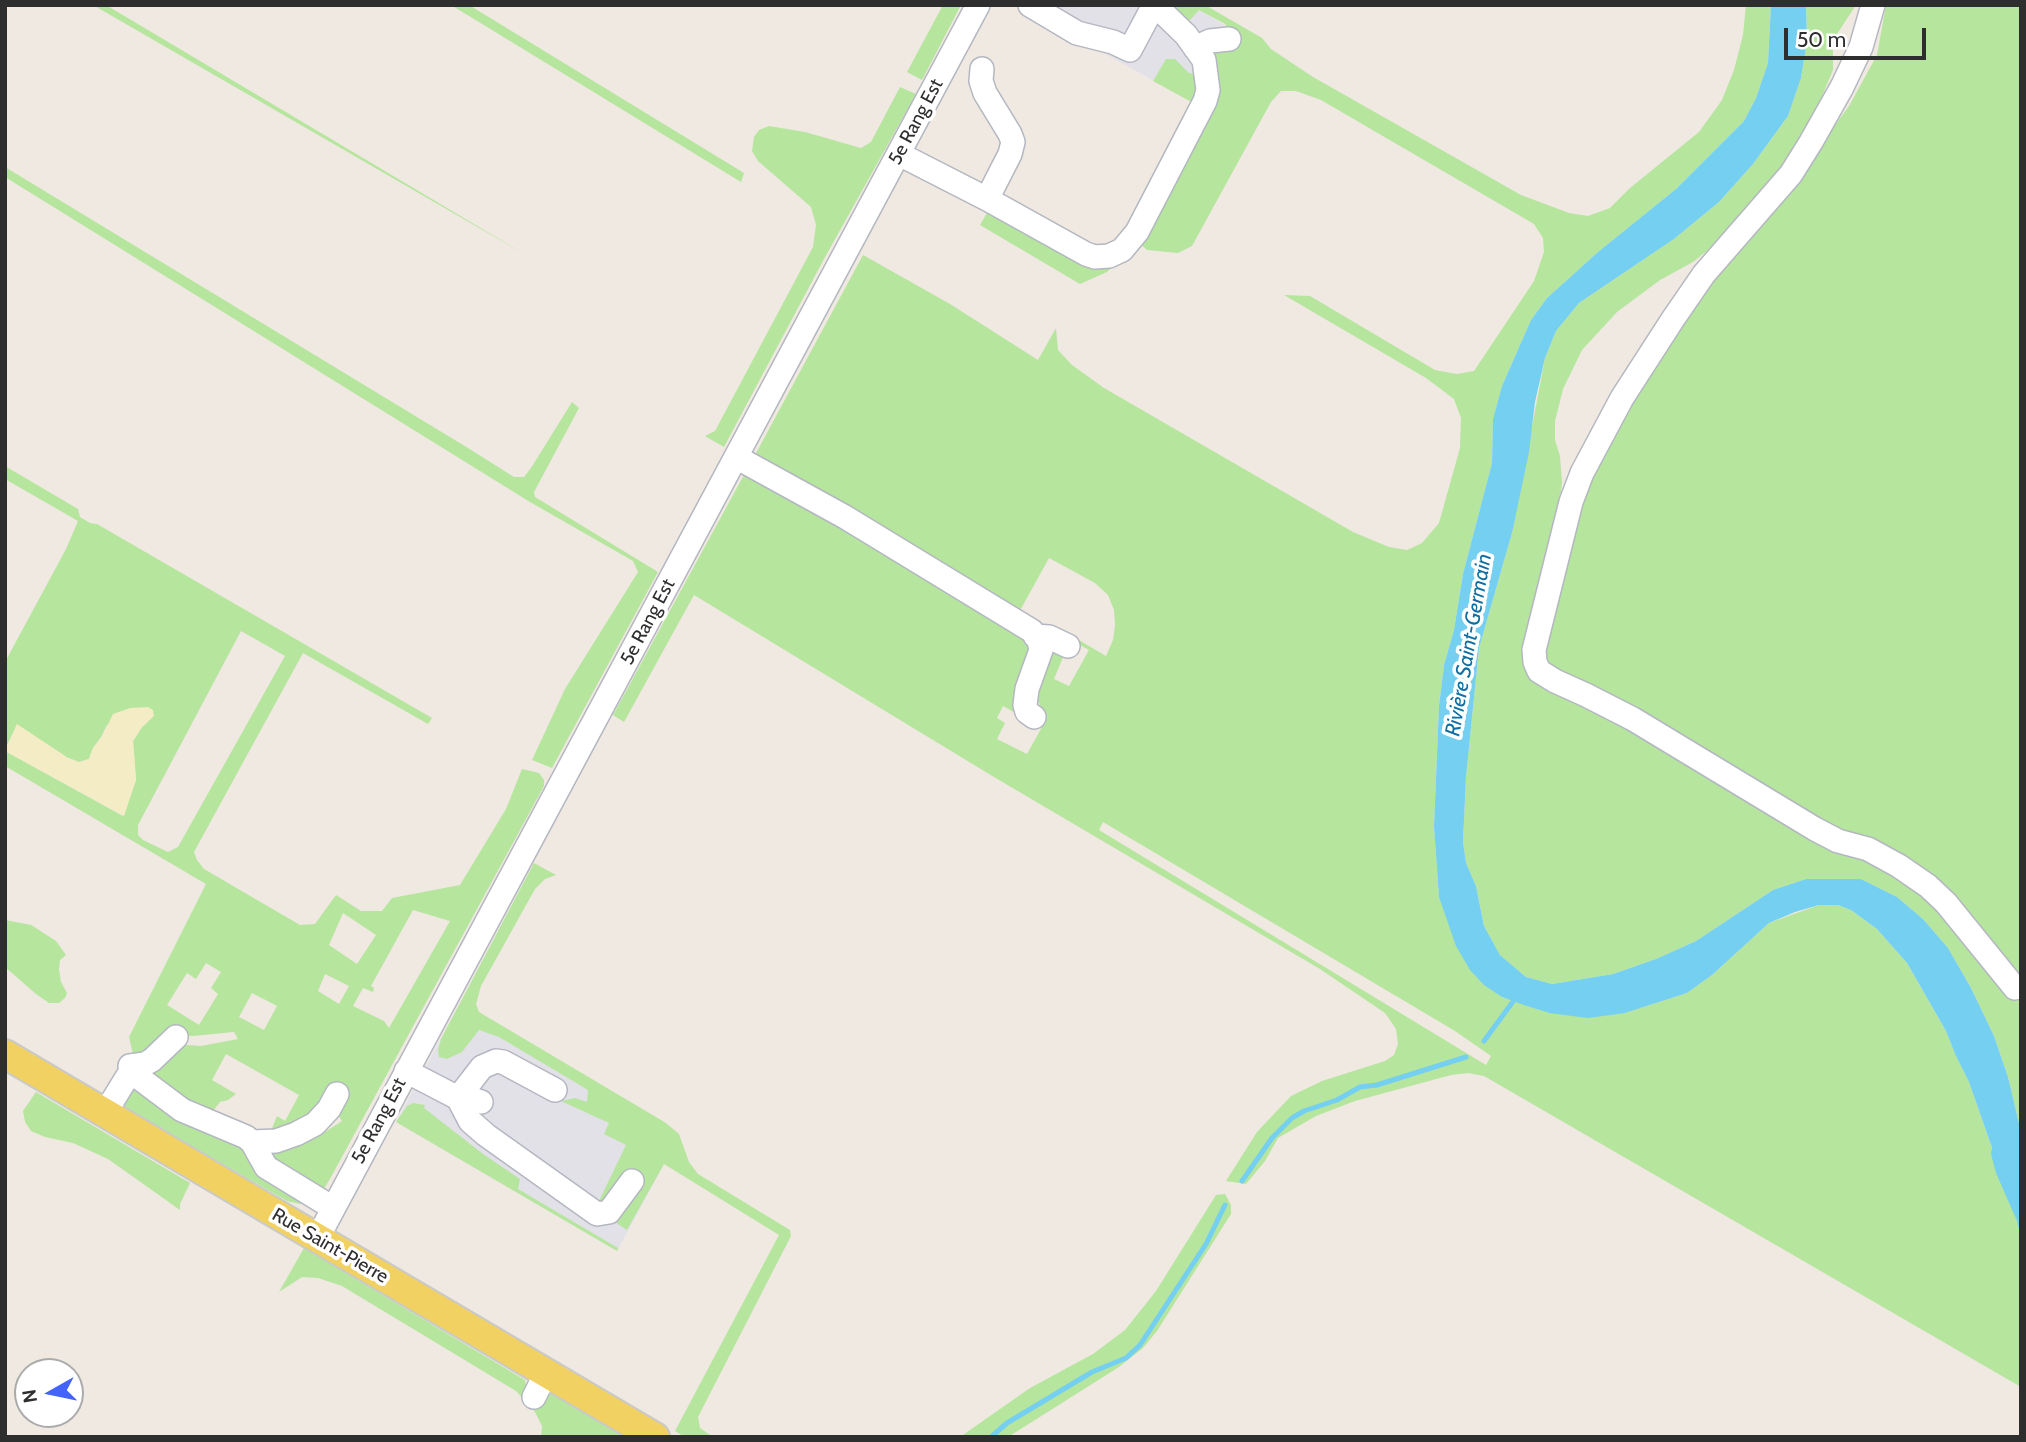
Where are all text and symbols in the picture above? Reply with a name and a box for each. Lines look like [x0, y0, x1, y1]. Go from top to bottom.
scale bar [1788, 14, 1930, 58]
text: 50 m [1797, 27, 1846, 52]
street label: 5e Rang Est [884, 75, 948, 169]
water label: Rivière Saint-Germain [1441, 552, 1497, 738]
street label: 5e Rang Est [616, 575, 680, 669]
street label: 5e Rang Est [347, 1074, 411, 1168]
street label: Rue Saint-Pierre [268, 1204, 392, 1288]
north arrow [14, 1358, 84, 1428]
text: N [17, 1388, 42, 1404]

